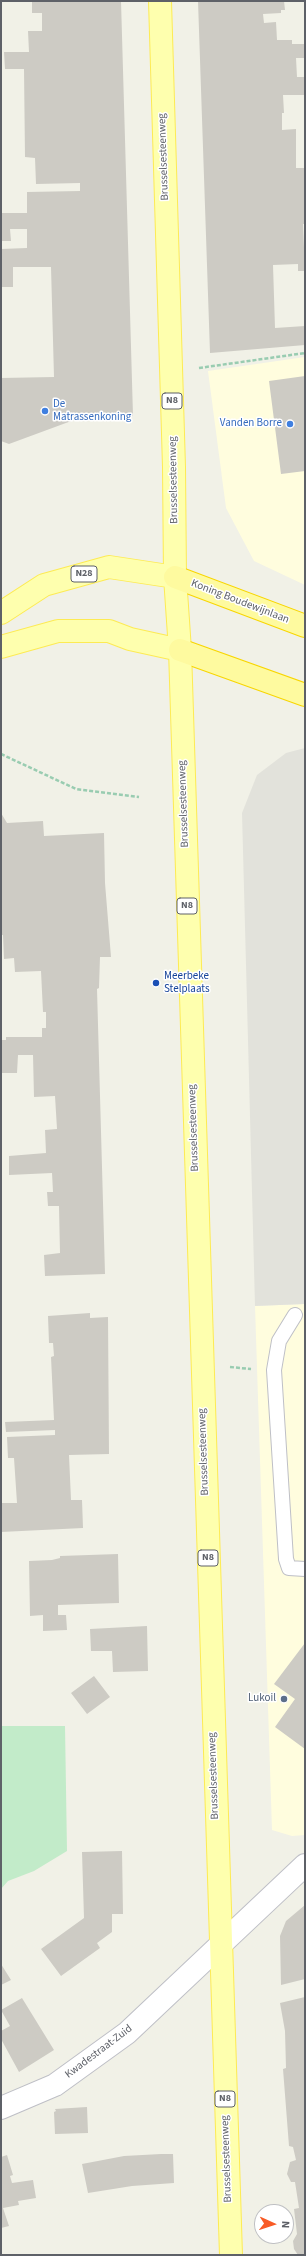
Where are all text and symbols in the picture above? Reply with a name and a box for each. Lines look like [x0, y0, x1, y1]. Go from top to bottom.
street label: Brusselsesteenweg [156, 113, 172, 201]
road number: N8 [162, 393, 182, 409]
place label: De Matrassenkoning [53, 398, 131, 424]
marker: De Matrassenkoning [40, 406, 50, 416]
place label: Vanden Borre [220, 417, 282, 431]
marker: Vanden Borre [285, 419, 295, 429]
street label: Brusselsesteenweg [167, 436, 181, 524]
road number: N28 [71, 566, 97, 582]
street label: Koning Boudewijnlaan [189, 577, 291, 627]
street label: Brusselsesteenweg [176, 760, 192, 848]
road number: N8 [177, 898, 197, 914]
place label: Meerbeke Stelplaats [164, 970, 210, 996]
marker: Meerbeke Stelplaats [151, 978, 161, 988]
street label: Brusselsesteenweg [186, 1084, 202, 1172]
street label: Brusselsesteenweg [196, 1408, 212, 1496]
road number: N8 [198, 1550, 218, 1566]
place label: Lukoil [248, 1692, 276, 1706]
marker: Lukoil [279, 1694, 289, 1704]
street label: Brusselsesteenweg [206, 1732, 222, 1820]
street label: Kwadestraat-Zuid [63, 2022, 135, 2082]
road number: N8 [215, 2091, 235, 2107]
street label: Brusselsesteenweg [219, 2115, 235, 2203]
north arrow [254, 2204, 294, 2244]
text: N [278, 2221, 293, 2229]

